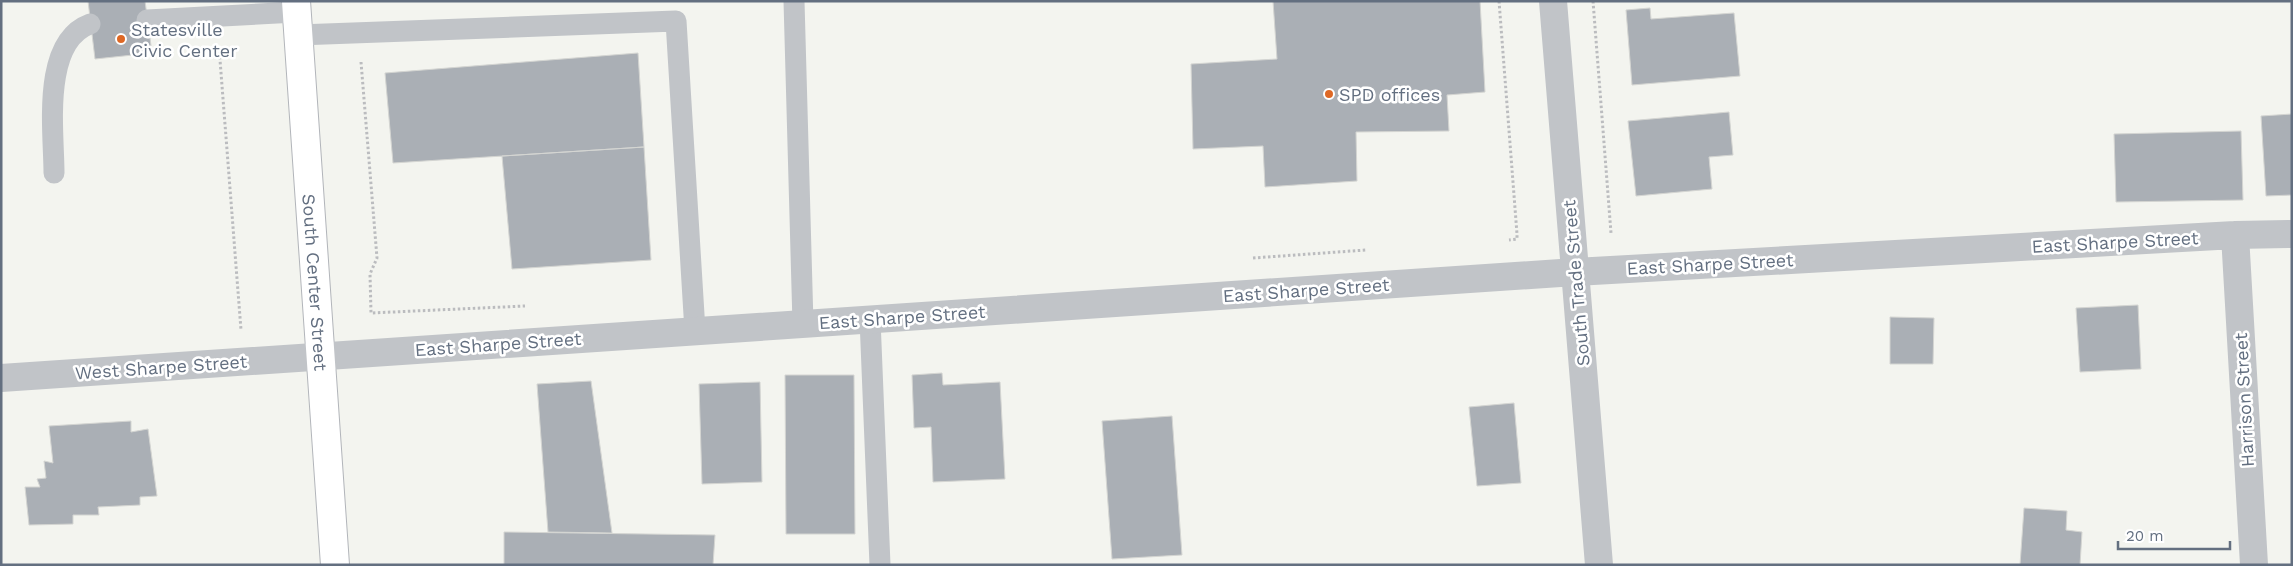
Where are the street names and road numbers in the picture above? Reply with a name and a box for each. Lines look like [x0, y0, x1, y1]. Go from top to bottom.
street label: South Center Street [299, 193, 332, 372]
street label: South Trade Street [1558, 199, 1594, 367]
street label: East Sharpe Street [2031, 227, 2199, 257]
street label: East Sharpe Street [1626, 249, 1794, 279]
street label: East Sharpe Street [1222, 274, 1391, 306]
street label: East Sharpe Street [818, 301, 987, 333]
street label: East Sharpe Street [414, 328, 583, 360]
street label: Harrison Street [2230, 332, 2258, 468]
street label: West Sharpe Street [74, 350, 248, 383]

